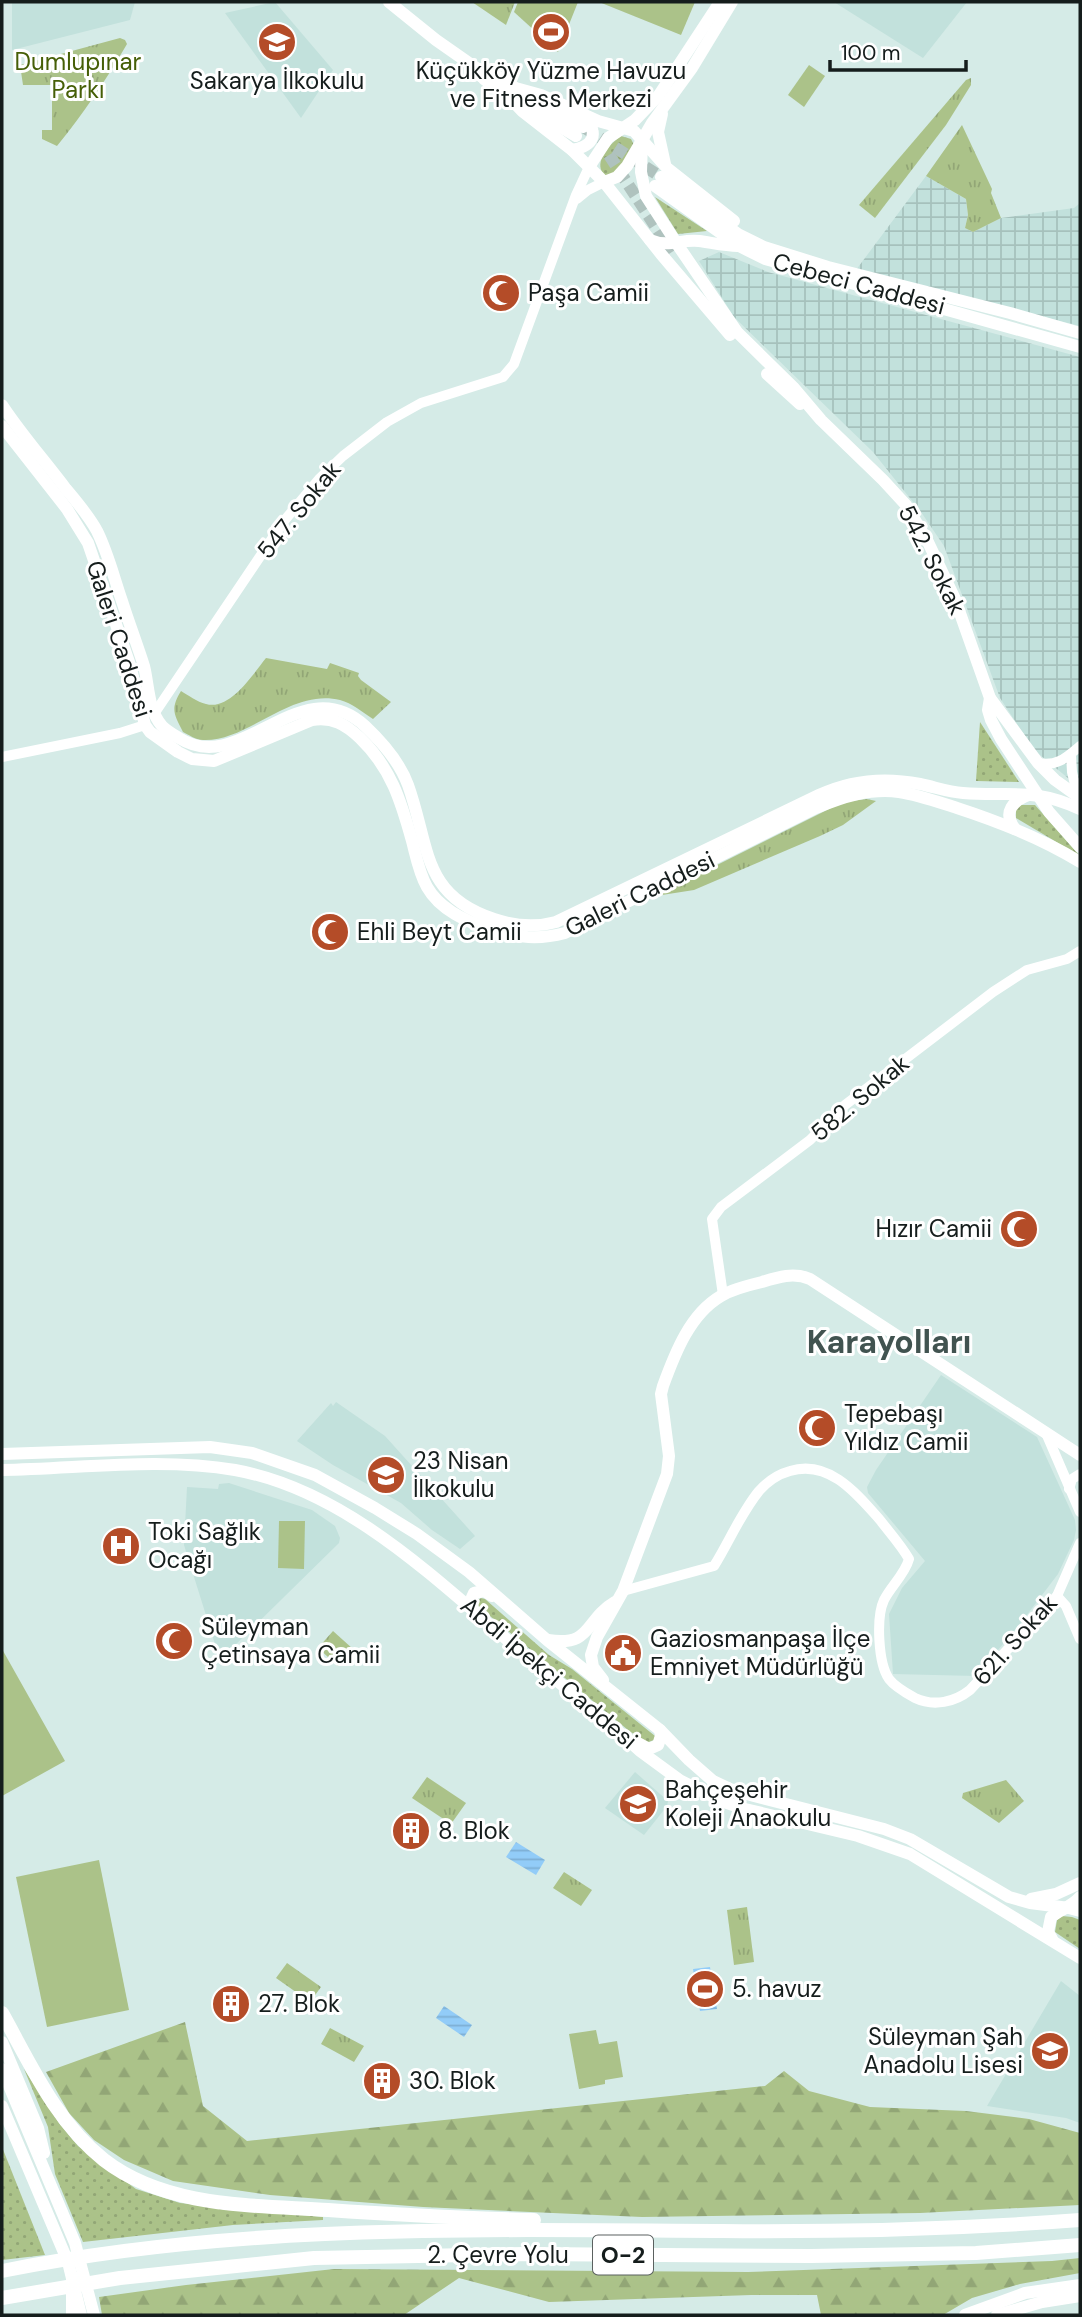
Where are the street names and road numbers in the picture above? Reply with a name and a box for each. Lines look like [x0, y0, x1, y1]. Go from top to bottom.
street label: Cebeci Caddesi [770, 246, 949, 321]
street label: 547. Sokak [250, 454, 347, 565]
street label: 542. Sokak [892, 500, 973, 620]
street label: Galeri Caddesi [80, 557, 159, 721]
street label: Galeri Caddesi [560, 844, 720, 943]
street label: 582. Sokak [804, 1047, 915, 1148]
street label: 621. Sokak [966, 1588, 1064, 1692]
street label: Abdi İpekçi Caddesi [455, 1590, 644, 1756]
road number: O-2 [593, 2236, 653, 2274]
street label: 2. Çevre Yolu [427, 2239, 569, 2270]

